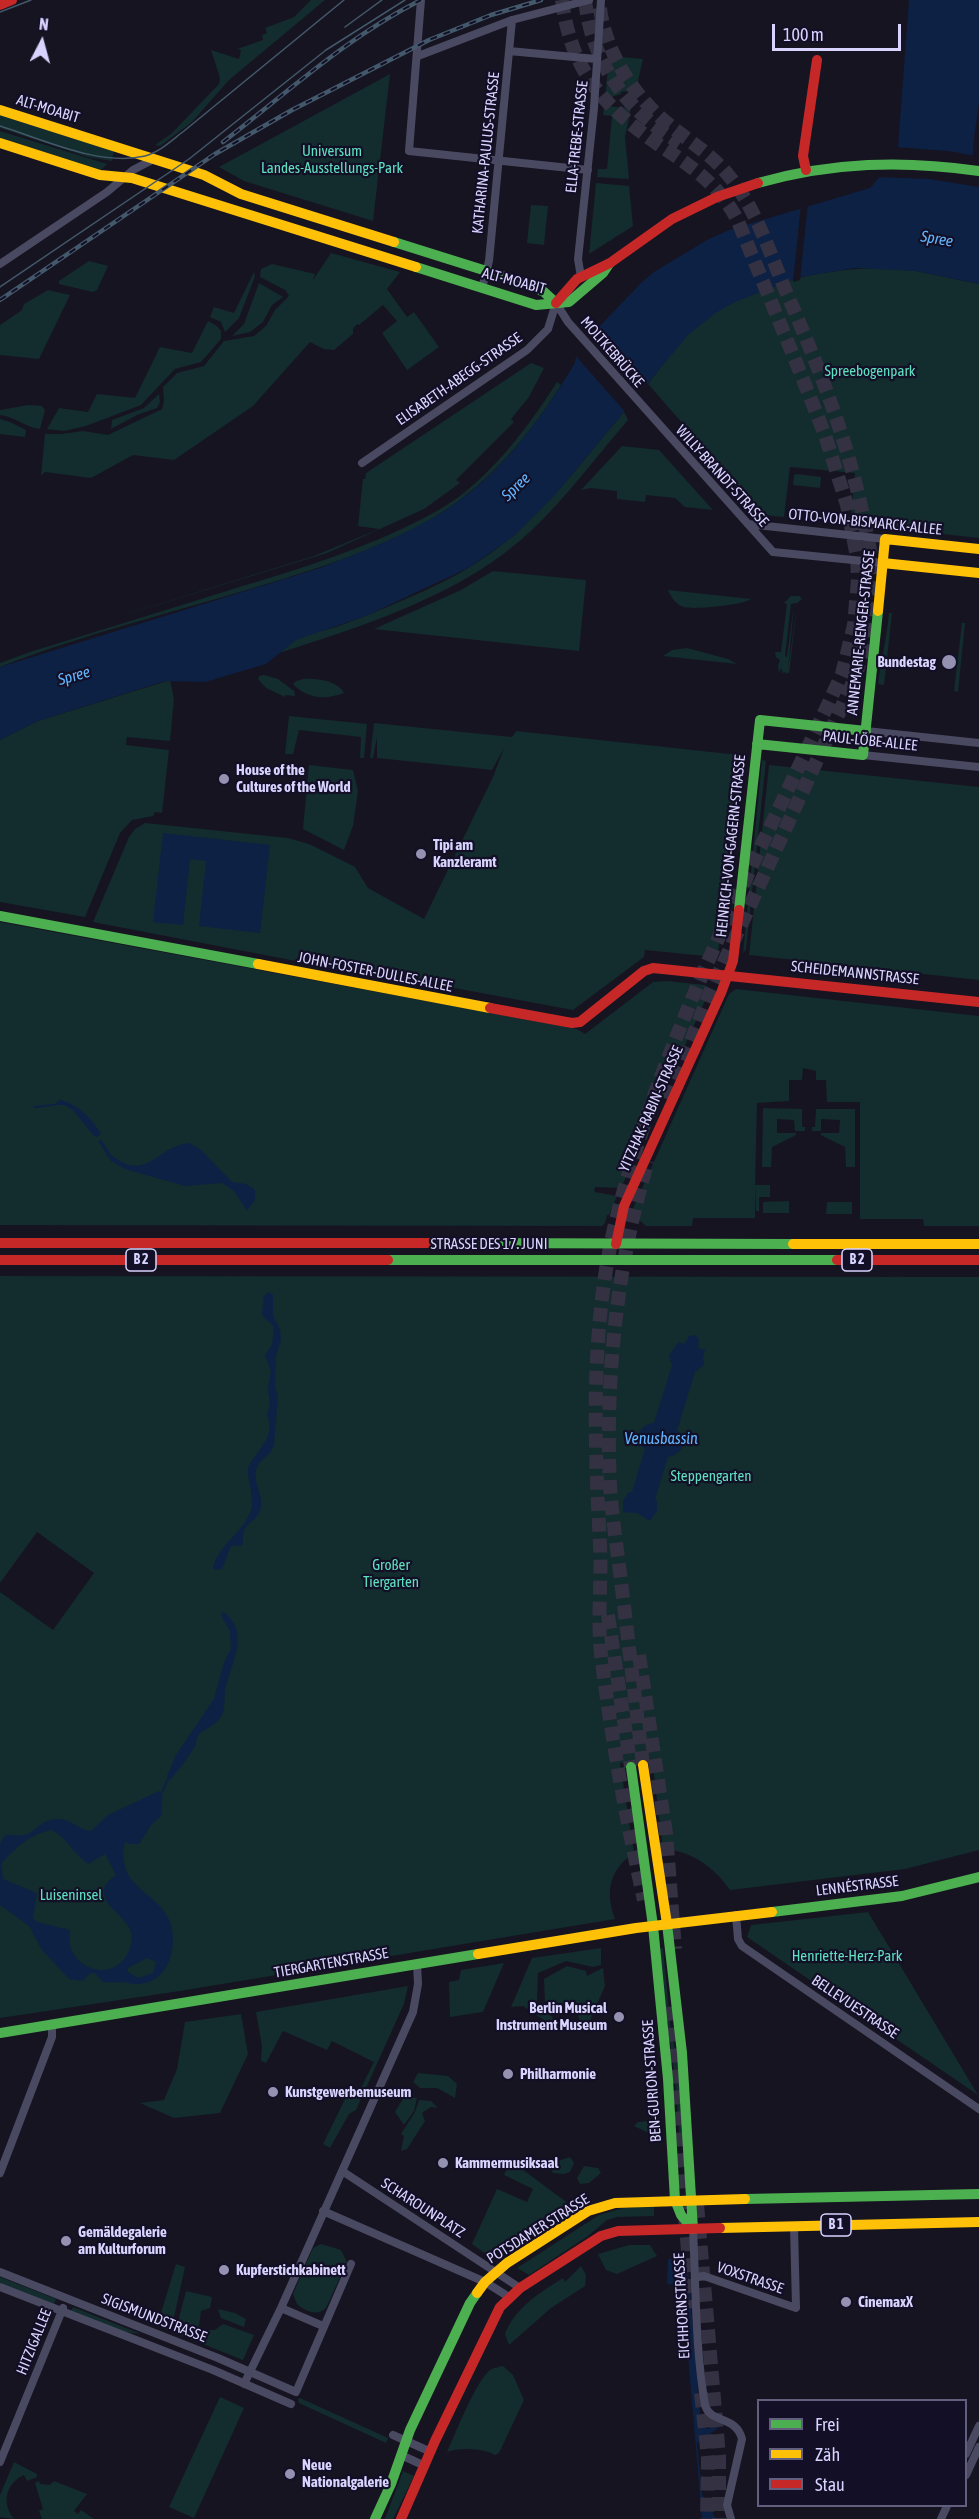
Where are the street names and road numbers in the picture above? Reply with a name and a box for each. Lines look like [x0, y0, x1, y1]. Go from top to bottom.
street label: KATHARINA-PAULUS-STRASSE [469, 71, 503, 235]
street label: ELLA-TREBE-STRASSE [562, 80, 592, 194]
street label: ALT-MOABIT [14, 91, 82, 127]
street label: ALT-MOABIT [480, 264, 548, 298]
street label: MOLTKEBRÜCKE [576, 313, 648, 391]
street label: ELISABETH-ABEGG-STRASSE [393, 329, 525, 429]
street label: WILLY-BRANDT-STRASSE [672, 422, 772, 530]
street label: OTTO-VON-BISMARCK-ALLEE [787, 505, 943, 539]
street label: ANNEMARIE-RENGER-STRASSE [843, 550, 879, 716]
street label: PAUL-LÖBE-ALLEE [822, 727, 918, 755]
street label: HEINRICH-VON-GAGERN-STRASSE [712, 754, 750, 938]
street label: JOHN-FOSTER-DULLES-ALLEE [296, 948, 454, 996]
street label: SCHEIDEMANNSTRASSE [790, 957, 920, 989]
street label: YITZHAK-RABIN-STRASSE [615, 1043, 687, 1175]
street label: STRASSE DES 17. JUNI [430, 1235, 548, 1253]
road number: B 2 [126, 1249, 156, 1271]
road number: B 2 [842, 1249, 872, 1271]
street label: LENNÉSTRASSE [815, 1872, 899, 1900]
street label: TIERGARTENSTRASSE [273, 1944, 389, 1982]
street label: BELLEVUESTRASSE [808, 1971, 902, 2043]
street label: BEN-GURION-STRASSE [639, 2019, 665, 2143]
street label: SCHAROUNPLATZ [378, 2174, 468, 2242]
street label: POTSDAMER STRASSE [484, 2190, 592, 2268]
road number: B 1 [821, 2214, 851, 2236]
street label: EICHHORNSTRASSE [670, 2252, 694, 2360]
street label: VOXSTRASSE [714, 2258, 786, 2298]
street label: SIGISMUNDSTRASSE [99, 2290, 209, 2346]
street label: HITZIGALLEE [13, 2306, 55, 2378]

